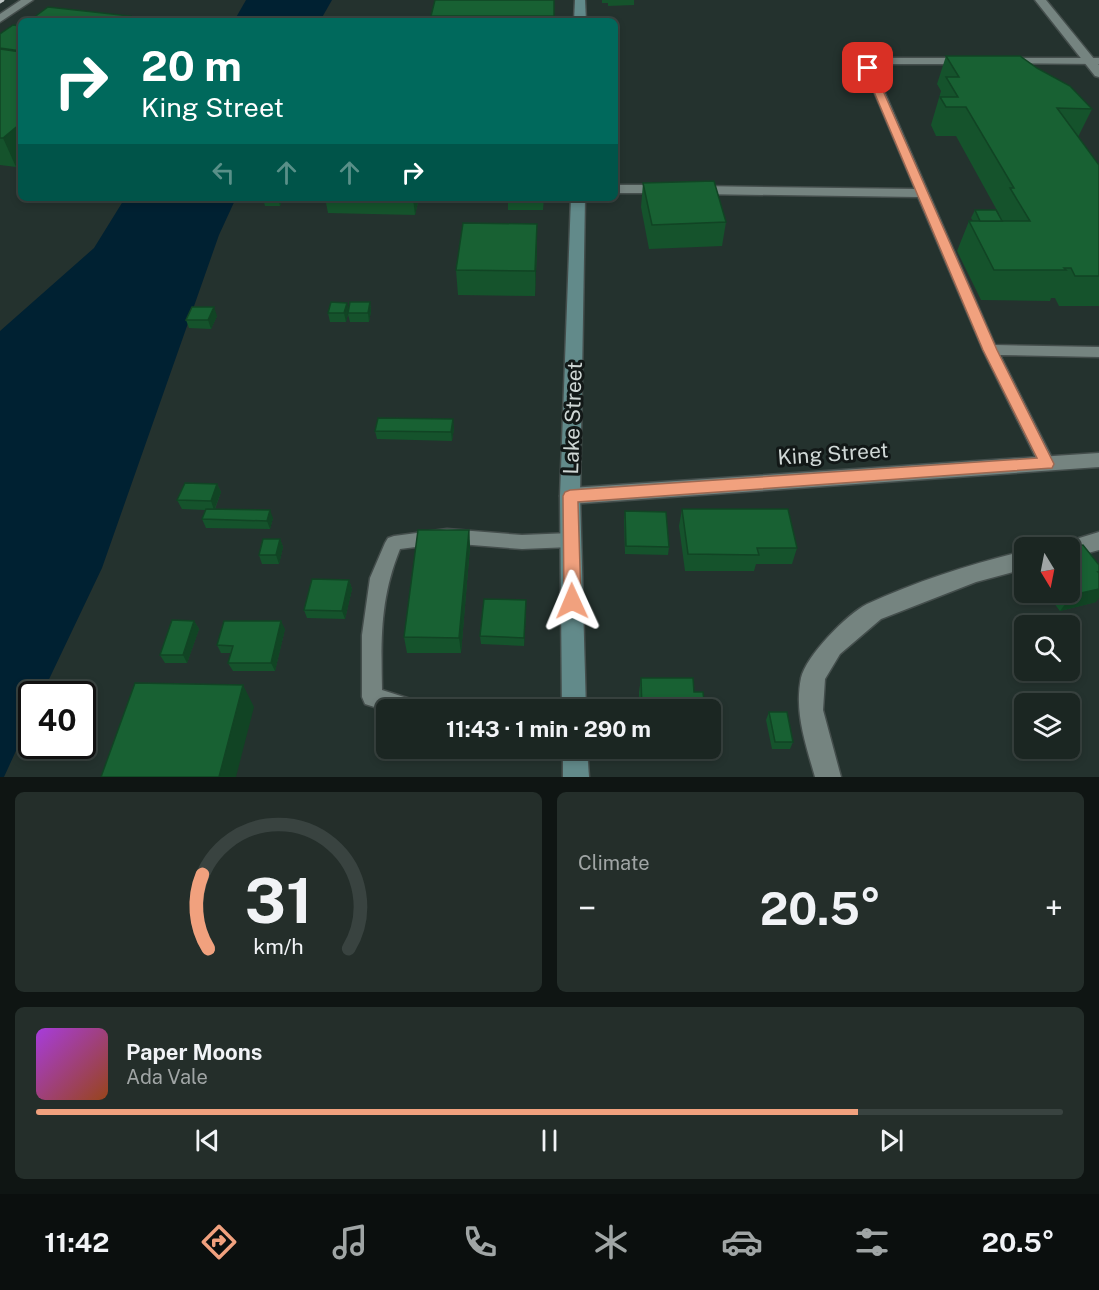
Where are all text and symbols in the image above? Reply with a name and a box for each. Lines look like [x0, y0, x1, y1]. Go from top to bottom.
text: 20 m [141, 41, 242, 90]
icon: right [42, 42, 120, 120]
pin [842, 42, 893, 93]
icon: arrive [851, 51, 884, 84]
text: King Street [141, 91, 284, 123]
icon: left [207, 156, 240, 189]
icon: ahead [270, 156, 303, 189]
icon: ahead [333, 156, 366, 189]
icon: right [396, 156, 429, 189]
street label: Lake Street [558, 361, 587, 475]
street label: King Street [777, 437, 889, 470]
north arrow [1014, 537, 1080, 603]
map controls [1014, 537, 1080, 759]
position arrow [540, 569, 604, 633]
button: search [1014, 615, 1080, 681]
speed limit sign: 40 [18, 681, 96, 759]
button: layers [1014, 693, 1080, 759]
text: 11:43 · 1 min · 290 m [446, 716, 651, 742]
text: Climate [578, 851, 650, 875]
text: 31 [244, 864, 313, 937]
text: 20.5° [760, 882, 881, 935]
text: − [578, 889, 596, 927]
text: + [1045, 889, 1063, 927]
text: km/h [253, 934, 304, 959]
text: Paper Moons [126, 1039, 262, 1065]
text: Ada Vale [126, 1065, 208, 1089]
icon: previous [191, 1124, 224, 1157]
icon: pause [533, 1124, 566, 1157]
icon: next [875, 1124, 908, 1157]
icon: directions [198, 1221, 240, 1263]
icon: music [329, 1221, 371, 1263]
icon: phone [459, 1221, 501, 1263]
icon: climate [590, 1221, 632, 1263]
icon: car [721, 1221, 763, 1263]
icon: filters [851, 1221, 893, 1263]
text: 11:42 [44, 1226, 109, 1258]
text: 20.5° [982, 1226, 1055, 1258]

